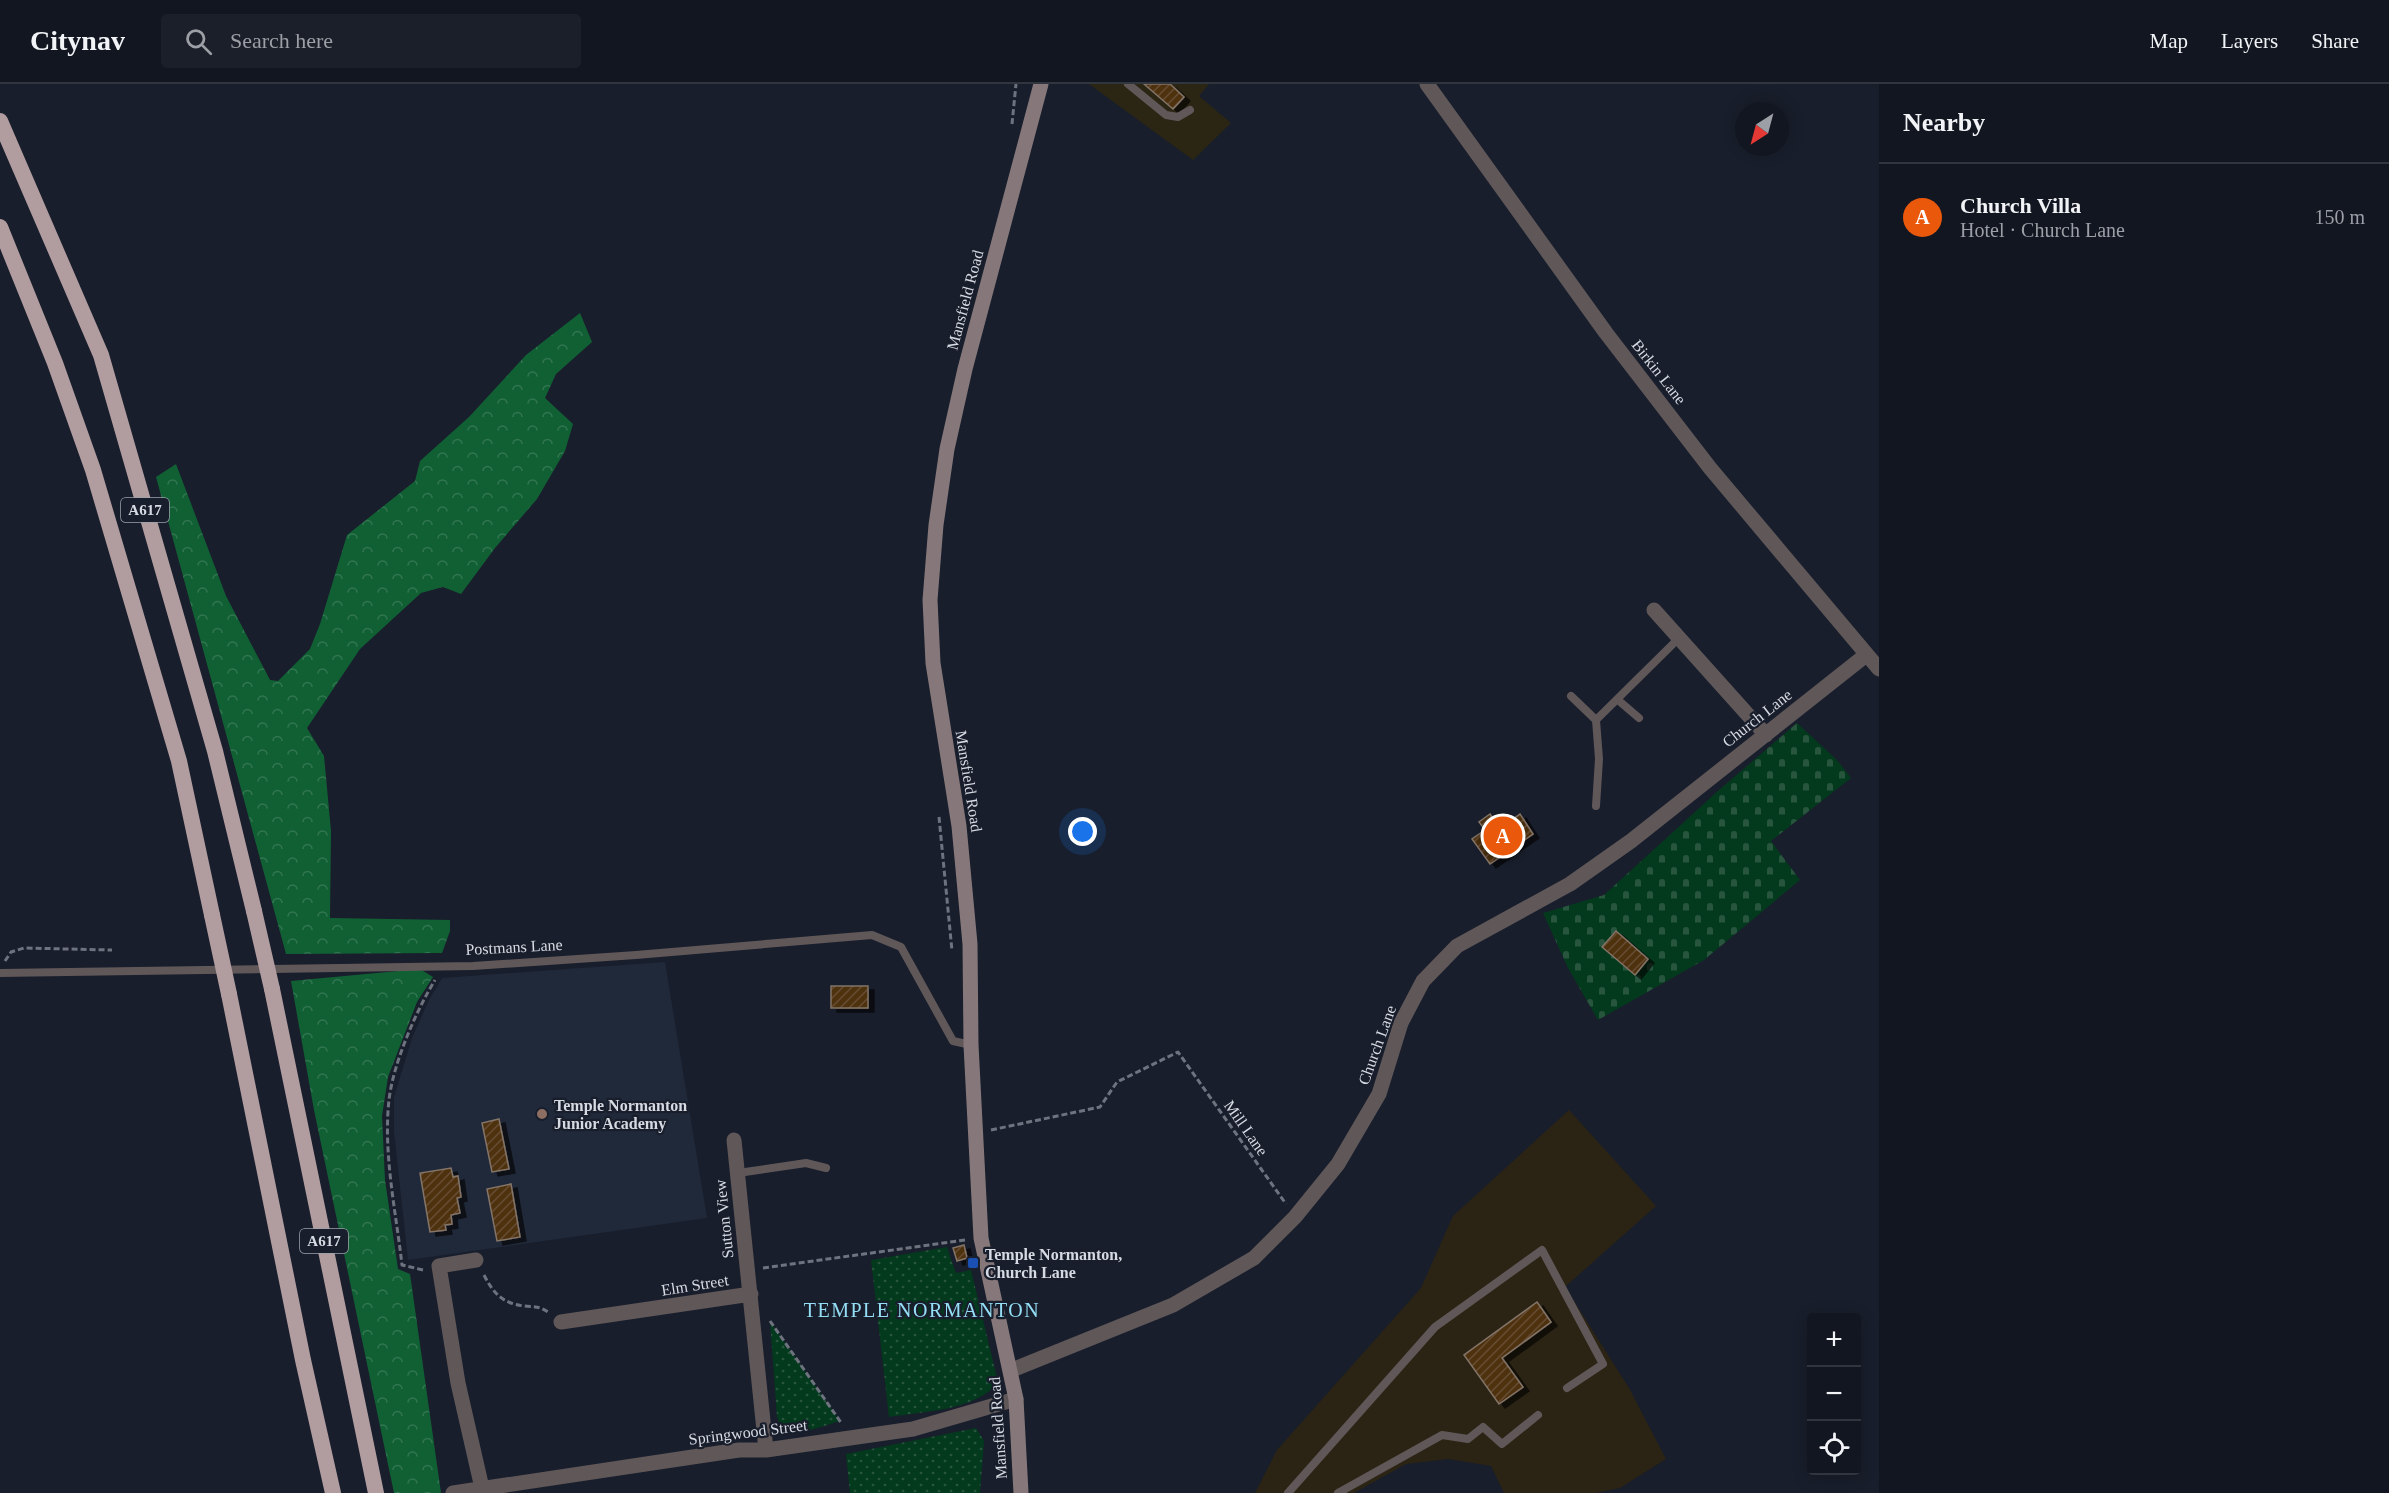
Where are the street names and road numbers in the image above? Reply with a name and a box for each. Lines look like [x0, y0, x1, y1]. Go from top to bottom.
street label: Mansfield Road [944, 248, 986, 352]
street label: Birkin Lane [1629, 336, 1689, 408]
road number: A617 [121, 498, 169, 522]
street label: Church Lane [1719, 686, 1795, 750]
street label: Mansfield Road [953, 729, 985, 833]
street label: Postmans Lane [465, 936, 563, 958]
street label: Church Lane [1355, 1003, 1399, 1087]
street label: Mill Lane [1221, 1097, 1271, 1159]
street label: Sutton View [711, 1178, 737, 1259]
road number: A617 [300, 1229, 348, 1253]
street label: Elm Street [660, 1271, 730, 1299]
street label: Mansfield Road [986, 1376, 1010, 1480]
street label: Springwood Street [688, 1416, 809, 1449]

